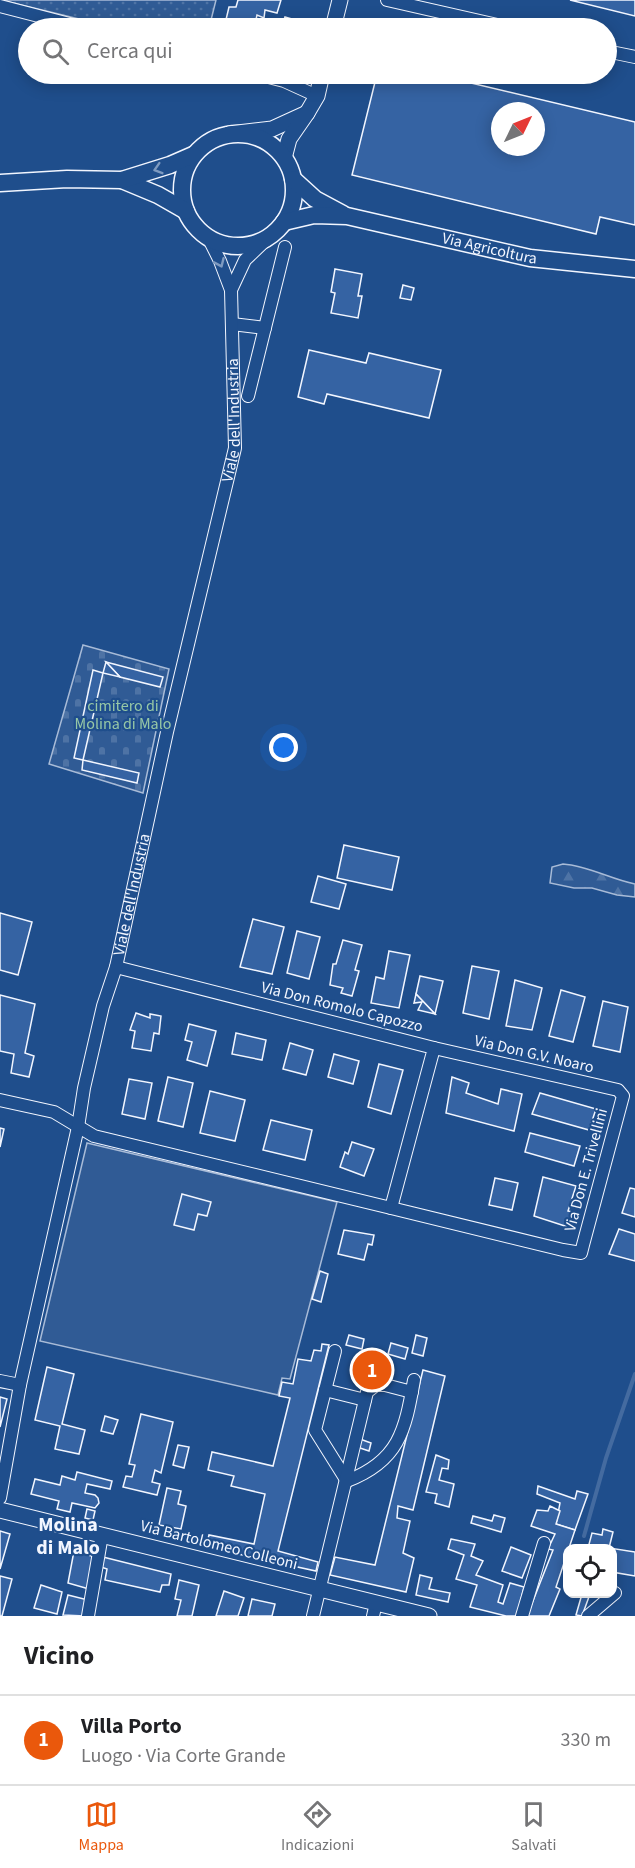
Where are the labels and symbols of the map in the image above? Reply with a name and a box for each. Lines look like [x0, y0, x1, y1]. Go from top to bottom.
north arrow [491, 102, 545, 156]
one-way arrow [153, 162, 164, 174]
street label: Via Agricoltura [440, 227, 538, 270]
one-way arrow [213, 257, 225, 268]
street label: Viale dell'Industria [216, 358, 246, 484]
park label: cimitero di Molina di Malo [75, 695, 171, 735]
your location [269, 733, 298, 762]
street label: Viale dell'Industria [108, 831, 156, 958]
street label: Via Don Romolo Capozzo [259, 976, 425, 1038]
street label: Via Don G.V. Noaro [472, 1030, 596, 1078]
street label: Via Don E. Trivellini [559, 1106, 613, 1234]
pin: 1 [352, 1348, 392, 1392]
district label: Molina di Malo [36, 1511, 100, 1562]
street label: Via Bartolomeo Colleoni [138, 1515, 300, 1575]

